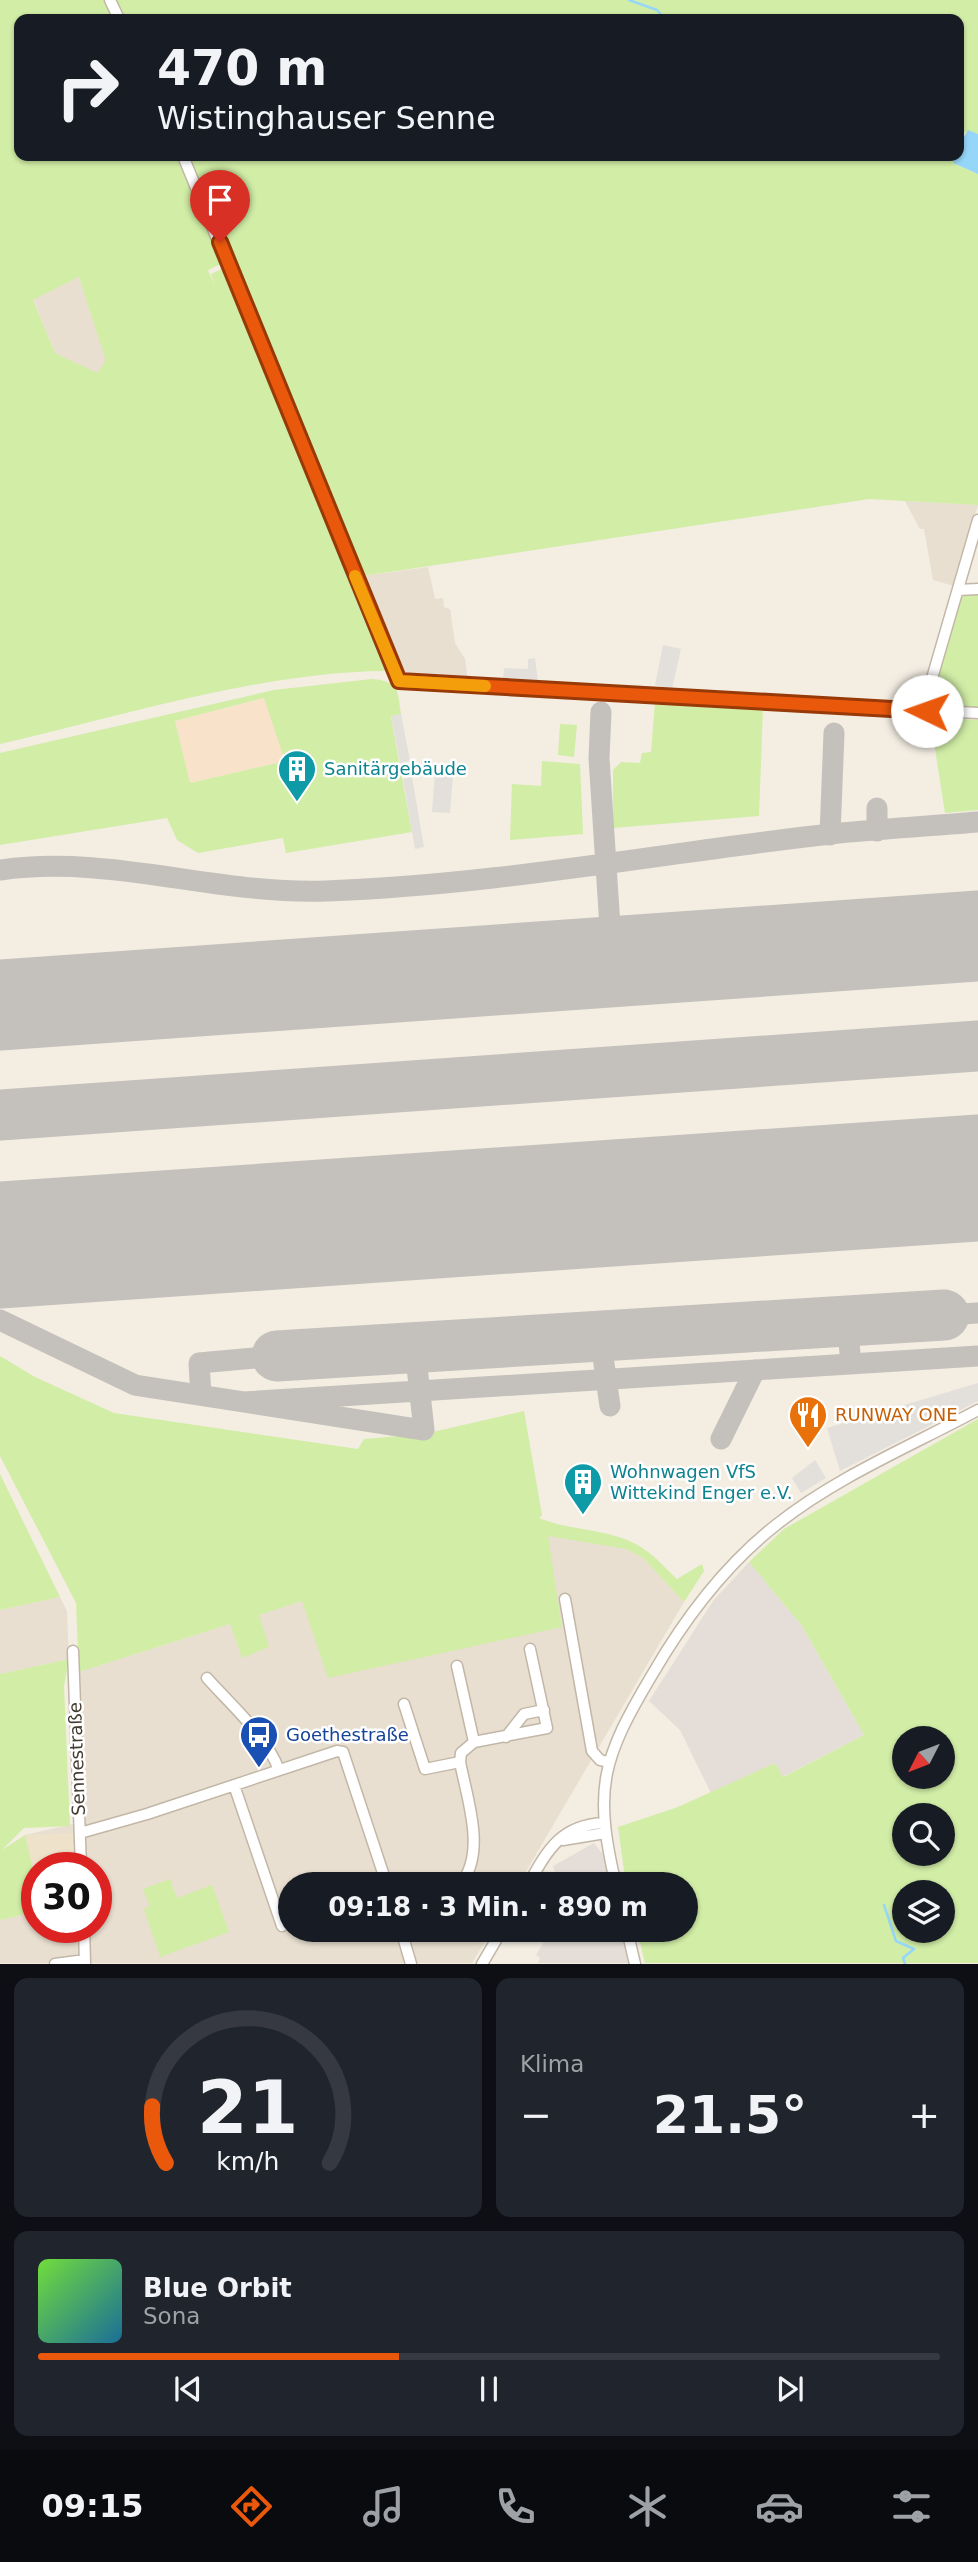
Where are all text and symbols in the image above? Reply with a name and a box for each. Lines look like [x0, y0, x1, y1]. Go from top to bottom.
text: 470 m [157, 40, 327, 97]
icon: right [42, 42, 133, 133]
text: Wistinghauser Senne [157, 99, 496, 137]
pin [190, 170, 250, 242]
icon: arrive [201, 181, 239, 219]
position arrow [890, 674, 964, 748]
building icon: Sanitärgebäude [276, 748, 318, 803]
place label: Sanitärgebäude [324, 758, 467, 779]
restaurant icon: RUNWAY ONE [787, 1394, 829, 1449]
place label: RUNWAY ONE [835, 1404, 958, 1425]
building icon: Wohnwagen VfS Wittekind Enger e.V. [562, 1461, 604, 1516]
place label: Wohnwagen VfS Wittekind Enger e.V. [610, 1461, 793, 1503]
street label: Sennestraße [64, 1702, 89, 1816]
bus stop icon: Goethestraße [238, 1714, 280, 1769]
place label: Goethestraße [286, 1724, 409, 1745]
north arrow [892, 1726, 956, 1788]
map controls [892, 1726, 955, 1943]
button: search [892, 1803, 955, 1866]
speed limit sign: 30 [21, 1852, 112, 1943]
button: layers [892, 1880, 955, 1943]
text: 09:18 · 3 Min. · 890 m [328, 1892, 648, 1922]
text: Klima [520, 2051, 584, 2077]
text: 21 [197, 2066, 299, 2151]
text: 21.5° [653, 2085, 807, 2145]
text: − [520, 2093, 552, 2137]
text: + [908, 2093, 940, 2137]
text: km/h [216, 2147, 280, 2176]
text: Blue Orbit [143, 2273, 292, 2303]
text: Sona [143, 2303, 200, 2329]
icon: previous [169, 2370, 207, 2408]
icon: pause [470, 2370, 508, 2408]
icon: next [771, 2370, 809, 2408]
icon: directions [227, 2482, 276, 2531]
icon: music [359, 2482, 408, 2531]
icon: phone [491, 2482, 540, 2531]
icon: climate [623, 2482, 672, 2531]
icon: car [755, 2482, 804, 2531]
icon: filters [887, 2482, 936, 2531]
text: 09:15 [42, 2487, 143, 2525]

